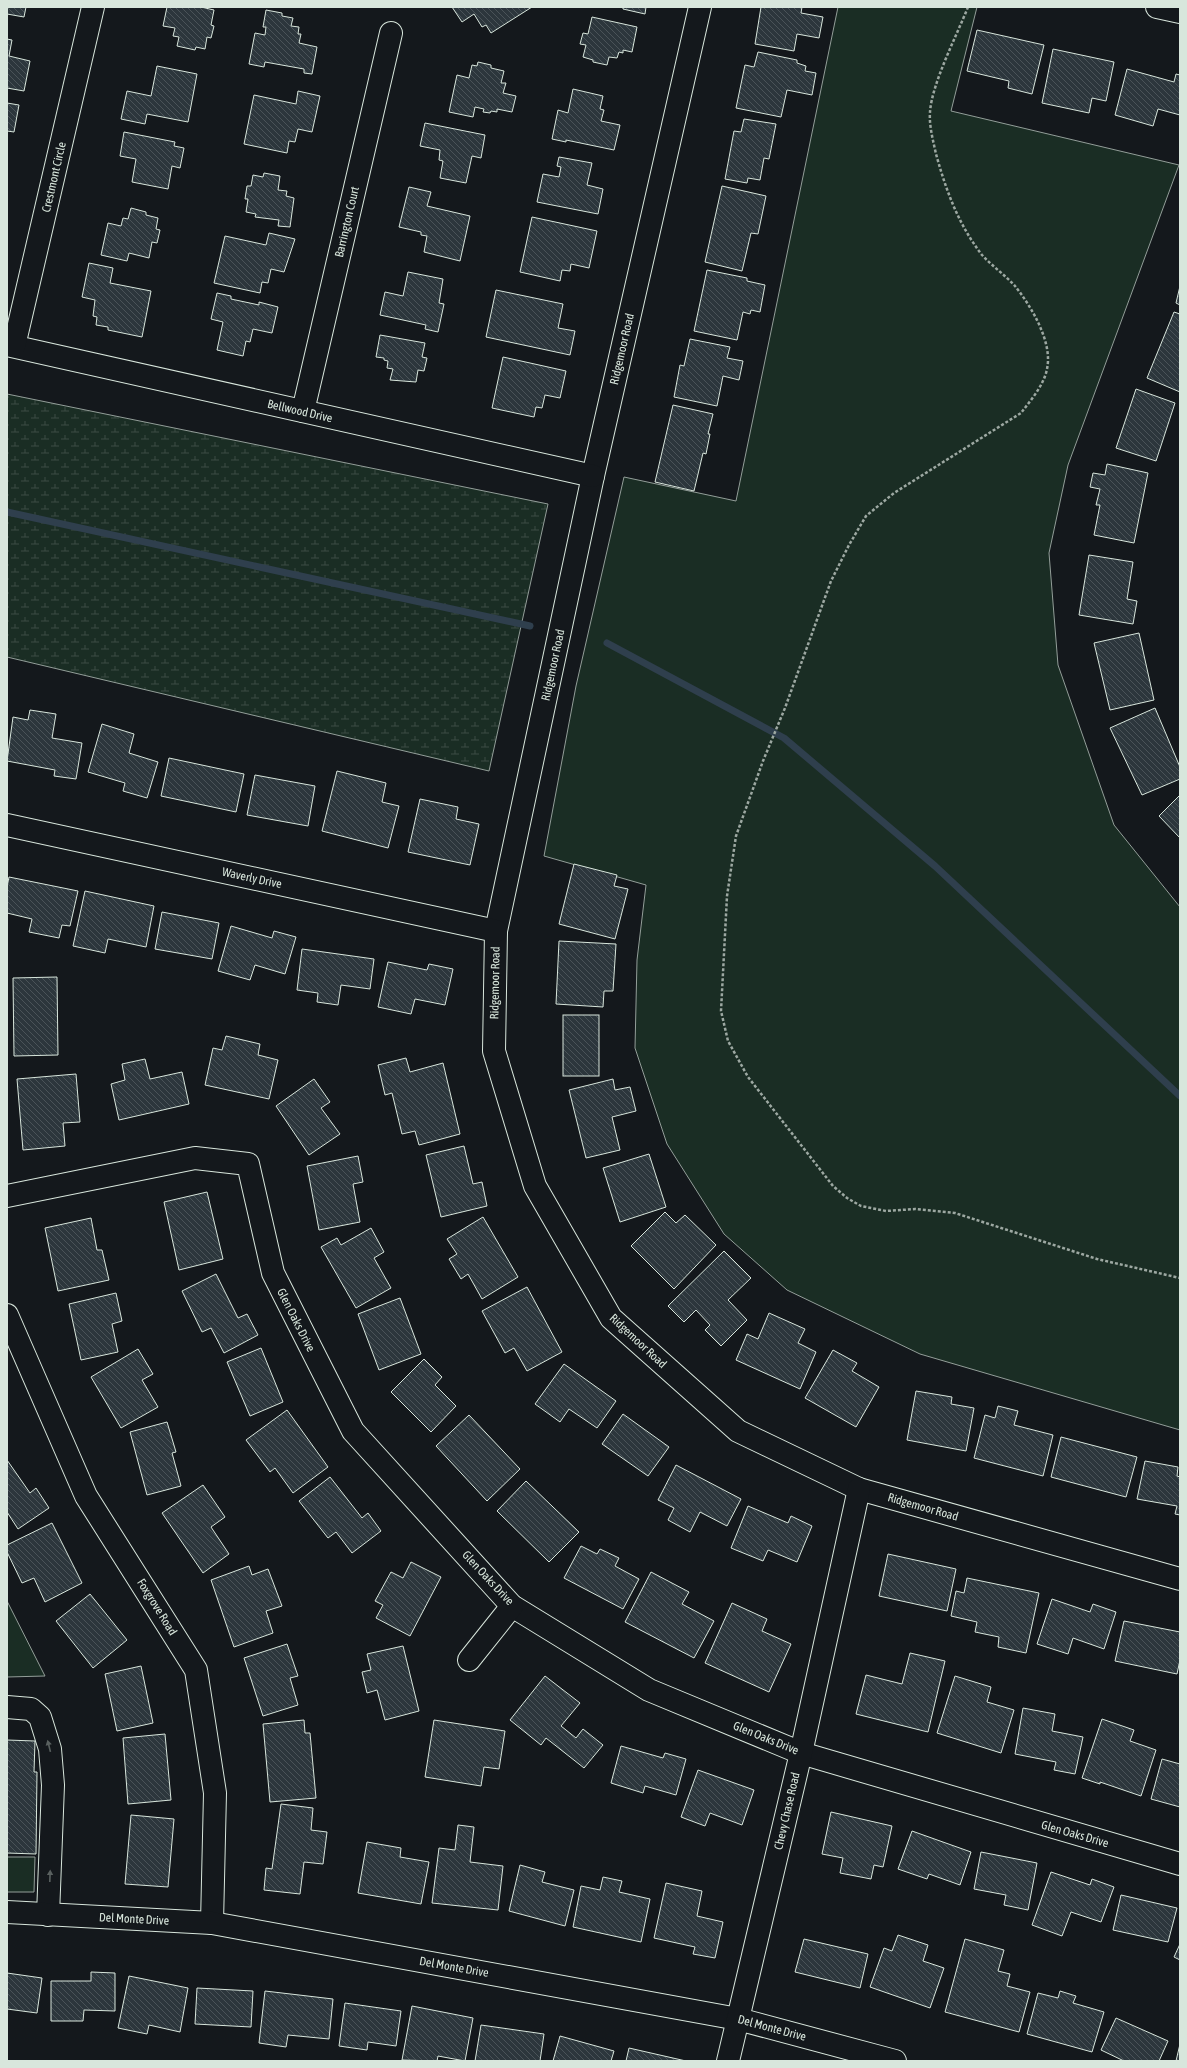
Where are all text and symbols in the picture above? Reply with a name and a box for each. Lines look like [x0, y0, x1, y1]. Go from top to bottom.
street label: Crestmont Circle [39, 140, 69, 214]
street label: Barrington Court [332, 185, 362, 259]
street label: Ridgemoor Road [607, 312, 637, 386]
street label: Bellwood Drive [266, 397, 334, 425]
street label: Ridgemoor Road [539, 628, 567, 702]
street label: Waverly Drive [221, 865, 283, 891]
street label: Ridgemoor Road [487, 946, 503, 1020]
street label: Glen Oaks Drive [274, 1286, 318, 1354]
street label: Ridgemoor Road [607, 1311, 669, 1371]
street label: Ridgemoor Road [886, 1490, 960, 1524]
street label: Glen Oaks Drive [459, 1548, 517, 1608]
street label: Foxgrove Road [134, 1576, 180, 1638]
street label: Glen Oaks Drive [731, 1719, 801, 1757]
one-way arrow [46, 1740, 52, 1752]
street label: Chevy Chase Road [771, 1771, 803, 1851]
street label: Glen Oaks Drive [1040, 1818, 1110, 1850]
one-way arrow [46, 1870, 53, 1882]
street label: Del Monte Drive [99, 1910, 169, 1928]
street label: Del Monte Drive [418, 1954, 490, 1980]
street label: Del Monte Drive [736, 2012, 808, 2044]

